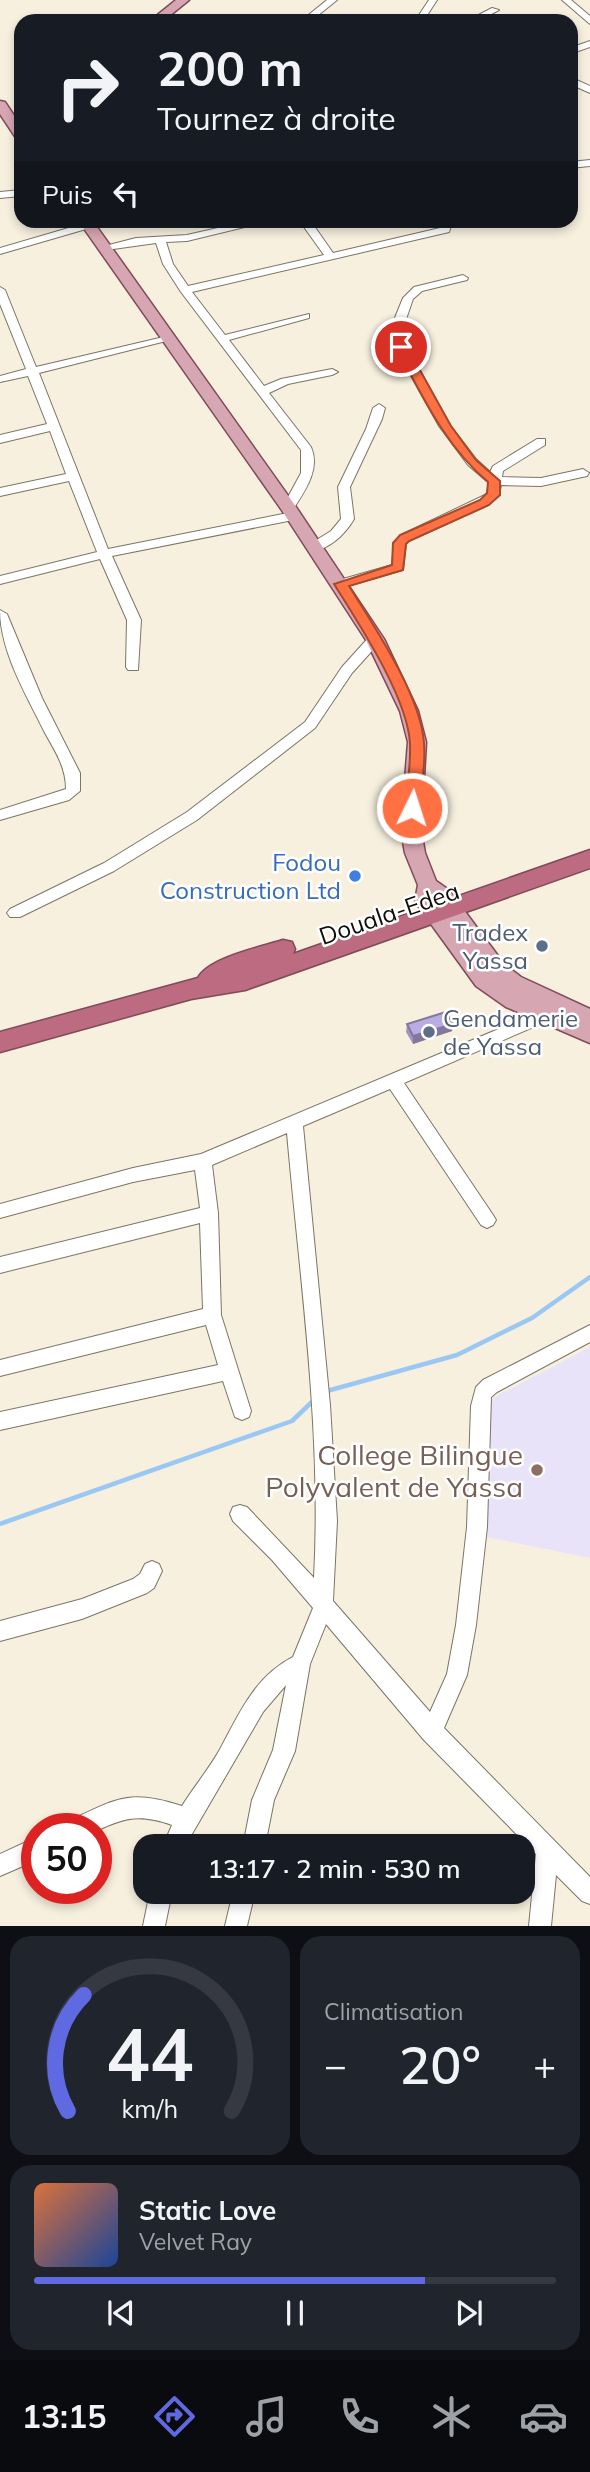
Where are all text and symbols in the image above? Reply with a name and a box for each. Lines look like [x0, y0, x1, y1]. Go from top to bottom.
text: 200 m [157, 37, 303, 98]
icon: right [42, 42, 133, 133]
text: Tournez à droite [157, 98, 396, 138]
icon: left [107, 175, 145, 213]
text: Puis [42, 178, 93, 211]
pin [371, 317, 431, 377]
icon: arrive [382, 328, 420, 366]
position arrow [375, 771, 449, 845]
place label: Fodou Construction Ltd [160, 847, 341, 905]
marker: Fodou Construction Ltd [347, 868, 363, 884]
street label: Douala-Edea [315, 875, 463, 951]
place label: Tradex Yassa [452, 917, 528, 975]
marker: Tradex Yassa [534, 938, 550, 954]
place label: Gendamerie de Yassa [443, 1003, 578, 1061]
marker: Gendamerie de Yassa [421, 1024, 437, 1040]
place label: College Bilingue Polyvalent de Yassa [265, 1437, 523, 1504]
marker: College Bilingue Polyvalent de Yassa [529, 1462, 545, 1478]
speed limit sign: 50 [21, 1813, 112, 1904]
text: 13:17 · 2 min · 530 m [207, 1852, 461, 1885]
text: Climatisation [324, 1997, 464, 2026]
text: 44 [106, 2009, 194, 2100]
text: 20° [399, 2032, 481, 2097]
text: − [324, 2041, 347, 2089]
text: + [533, 2041, 556, 2089]
text: km/h [122, 2093, 178, 2124]
text: Static Love [139, 2194, 276, 2227]
text: Velvet Ray [139, 2227, 252, 2256]
icon: previous [102, 2294, 140, 2332]
icon: pause [276, 2294, 314, 2332]
icon: next [450, 2294, 488, 2332]
icon: directions [150, 2392, 199, 2441]
icon: music [242, 2392, 291, 2441]
icon: phone [335, 2392, 384, 2441]
icon: climate [427, 2392, 476, 2441]
icon: car [519, 2392, 568, 2441]
text: 13:15 [22, 2396, 106, 2436]

